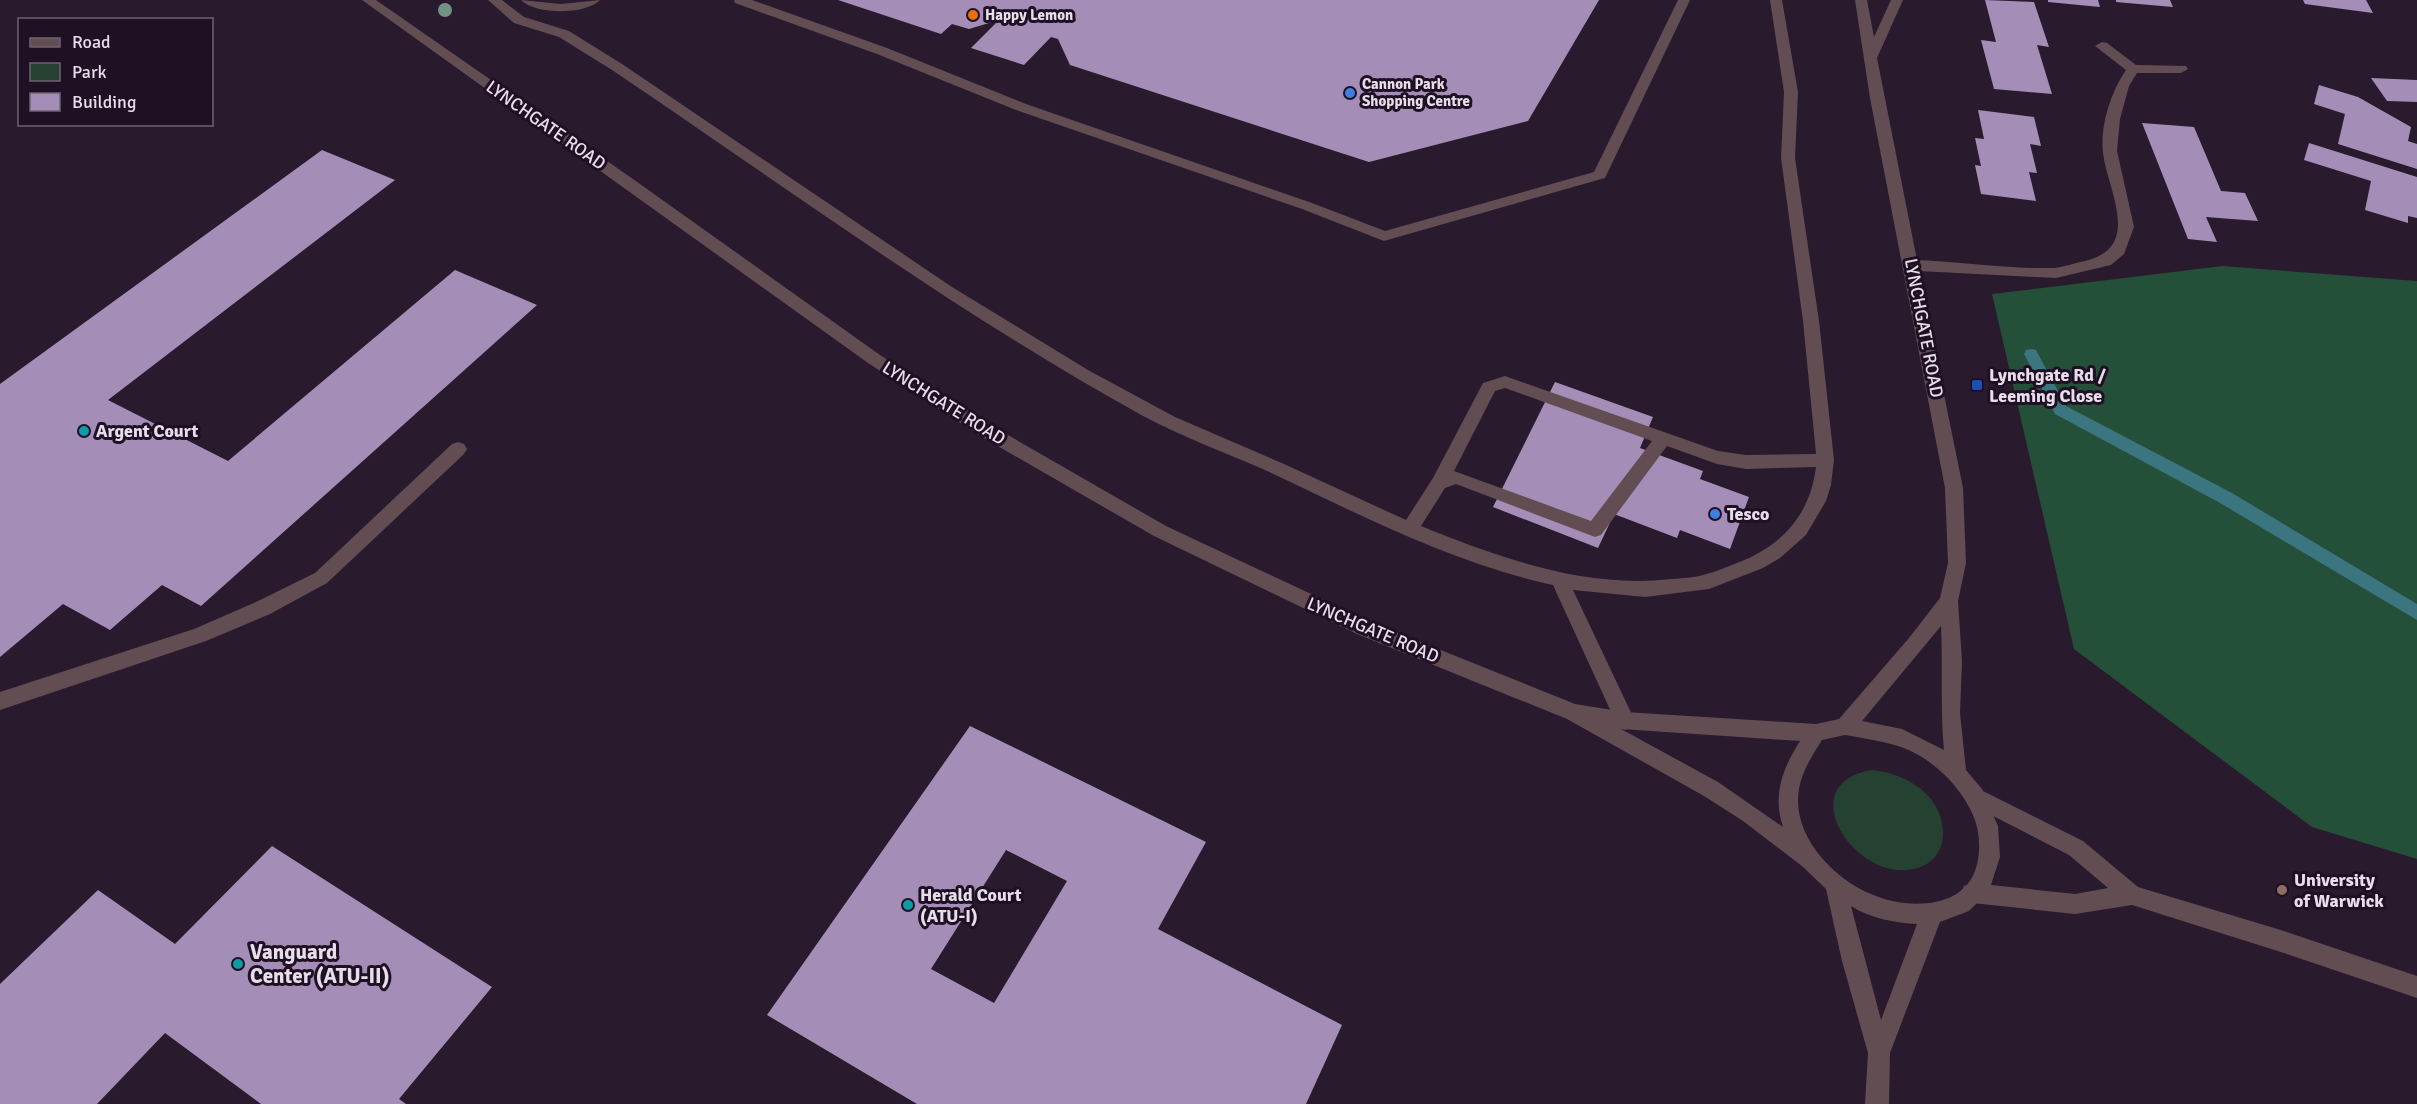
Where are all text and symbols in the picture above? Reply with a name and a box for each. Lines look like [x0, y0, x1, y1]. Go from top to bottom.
place label: Happy Lemon [985, 6, 1073, 24]
marker: Happy Lemon [966, 8, 980, 22]
legend [18, 18, 213, 126]
text: Road [72, 31, 111, 53]
text: Park [72, 61, 107, 83]
street label: LYNCHGATE ROAD [482, 75, 610, 175]
place label: Cannon Park Shopping Centre [1362, 75, 1470, 110]
marker: Cannon Park Shopping Centre [1343, 86, 1357, 100]
text: Building [72, 91, 136, 113]
street label: LYNCHGATE ROAD [1900, 257, 1948, 399]
street label: LYNCHGATE ROAD [878, 356, 1010, 450]
place label: Lynchgate Rd / Leeming Close [1989, 364, 2107, 407]
marker: Lynchgate Rd / Leeming Close [1970, 378, 1984, 392]
place label: Argent Court [96, 420, 199, 442]
marker: Argent Court [77, 424, 91, 438]
place label: Tesco [1727, 503, 1769, 525]
marker: Tesco [1708, 507, 1722, 521]
street label: LYNCHGATE ROAD [1304, 592, 1442, 668]
place label: University of Warwick [2294, 869, 2384, 912]
marker: University of Warwick [2275, 883, 2289, 897]
place label: Herald Court (ATU-I) [920, 884, 1022, 927]
marker: Herald Court (ATU-I) [901, 898, 915, 912]
place label: Vanguard Center (ATU-II) [250, 939, 390, 989]
marker: Vanguard Center (ATU-II) [231, 957, 245, 971]

